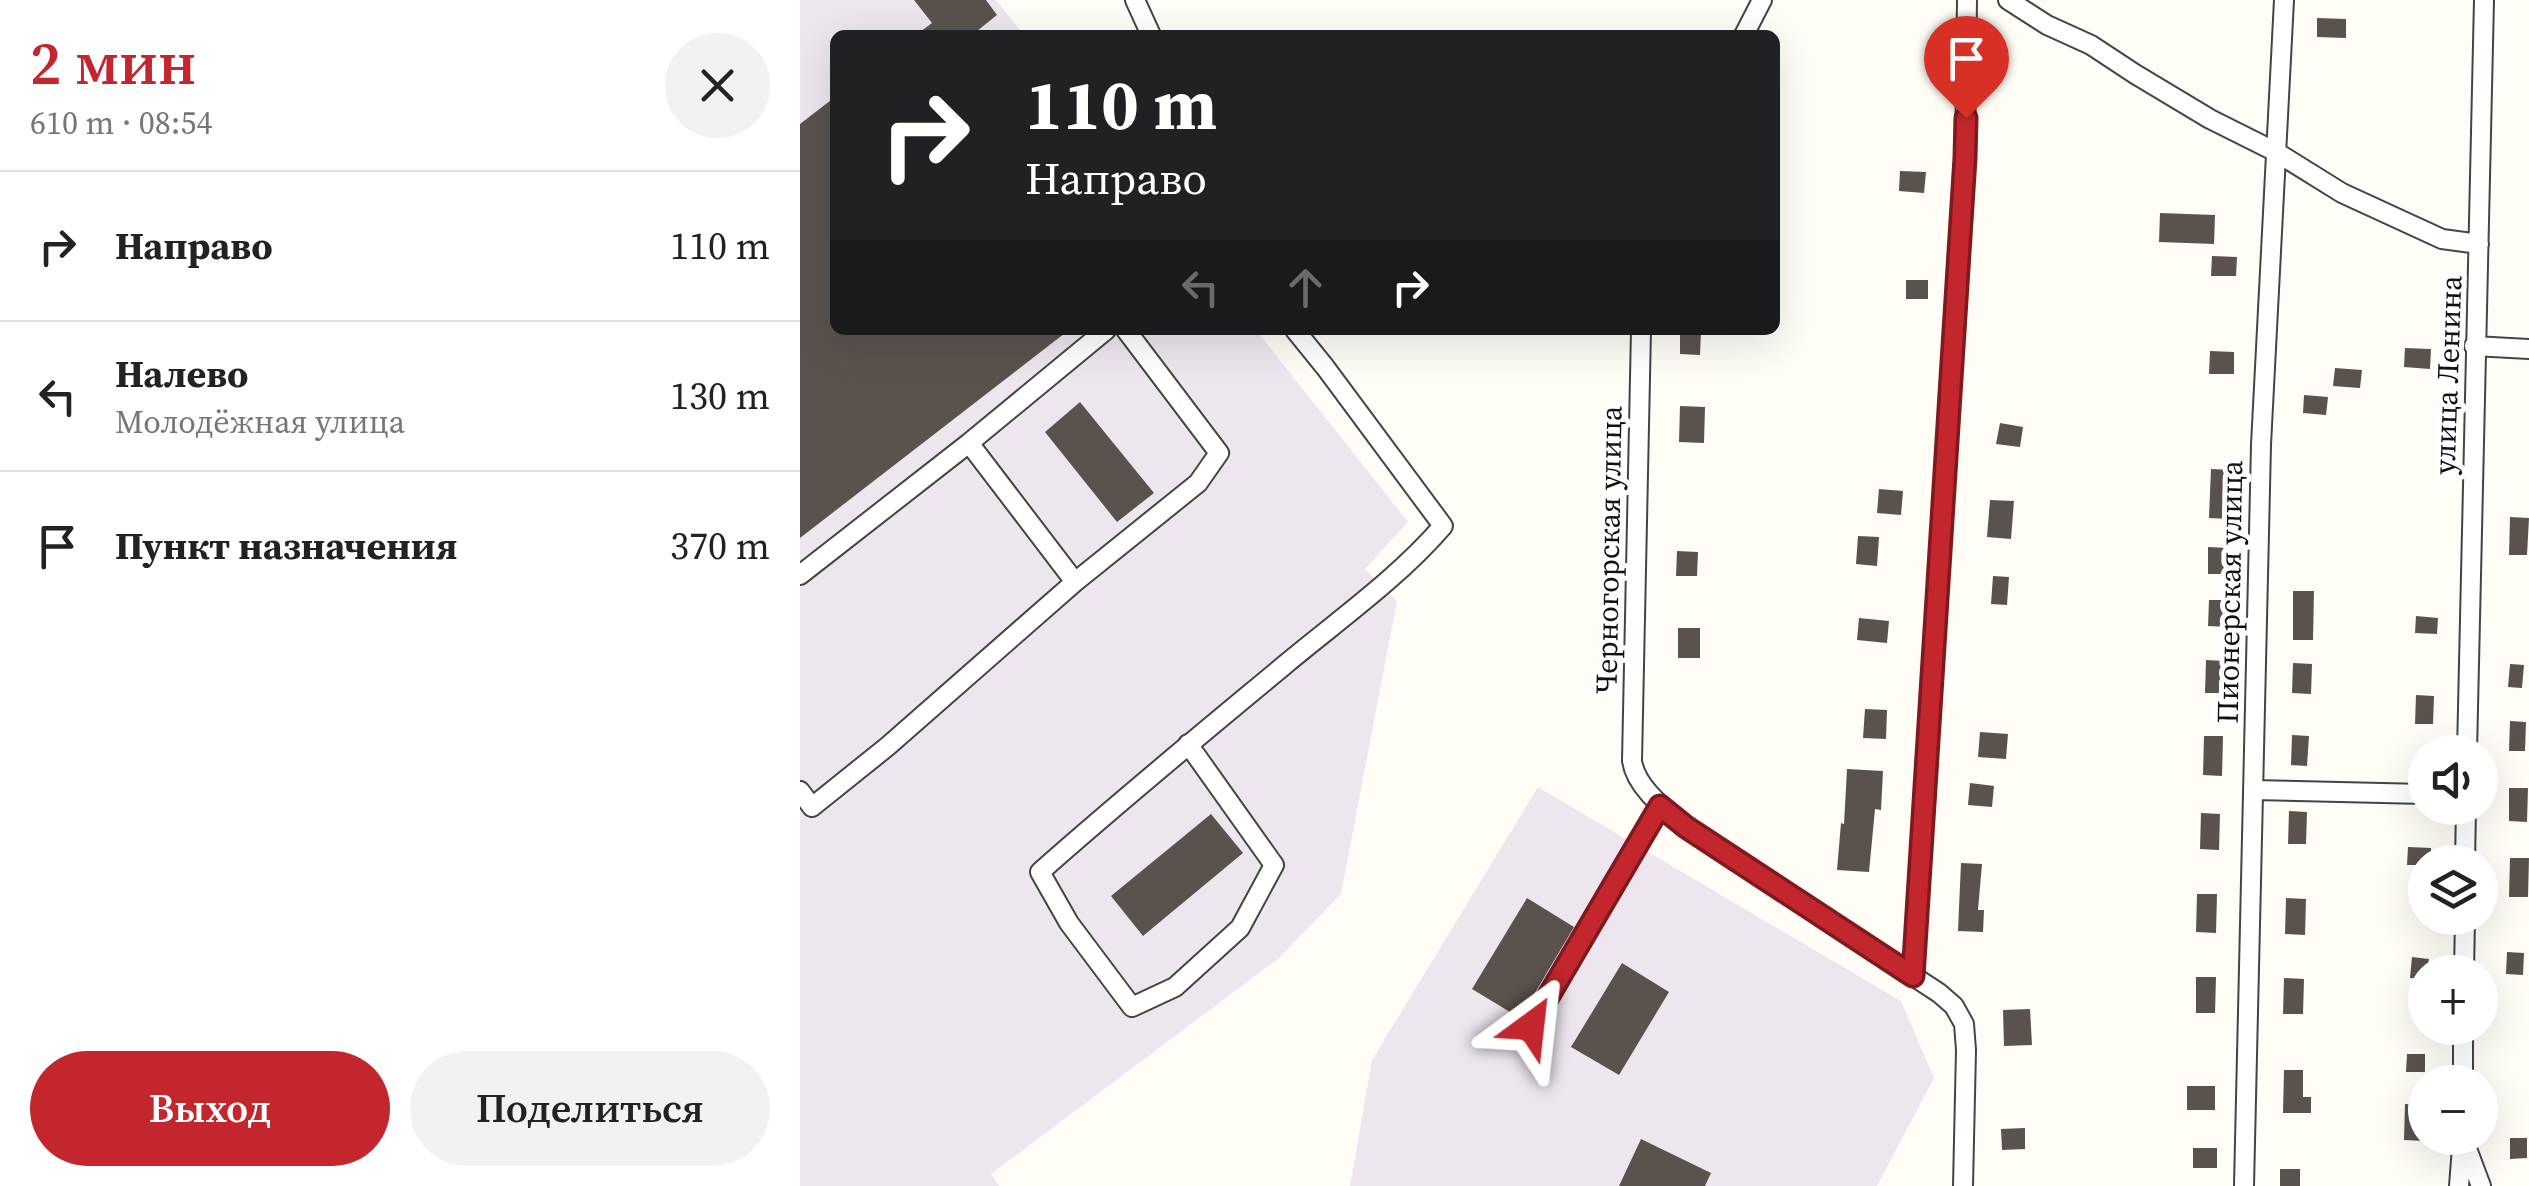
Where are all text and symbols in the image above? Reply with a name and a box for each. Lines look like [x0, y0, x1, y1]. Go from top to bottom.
pin [1924, 16, 2009, 119]
text: 2 мин [30, 22, 196, 104]
icon: arrive [1939, 31, 1994, 86]
button: close [665, 33, 770, 138]
text: 110 m [1025, 56, 1217, 152]
icon: right [860, 70, 990, 200]
text: 610 m · 08:54 [30, 101, 212, 145]
text: Направо [1025, 147, 1207, 209]
icon: right [30, 219, 85, 274]
text: Направо [115, 220, 273, 272]
text: 110 m [670, 220, 770, 272]
icon: left [1173, 260, 1228, 315]
icon: ahead [1278, 260, 1333, 315]
icon: right [1383, 260, 1438, 315]
street label: улица Ленина [2424, 274, 2471, 475]
text: Налево [115, 348, 249, 400]
icon: left [30, 369, 85, 424]
text: 130 m [670, 370, 770, 422]
text: Молодёжная улица [115, 400, 405, 444]
street label: Черногорская улица [1585, 405, 1632, 695]
street label: Пионерская улица [2207, 459, 2252, 724]
icon: arrive [30, 519, 85, 574]
text: Пункт назначения [115, 520, 457, 572]
text: 370 m [670, 520, 770, 572]
map controls [2408, 735, 2498, 1155]
button: sound [2408, 735, 2498, 825]
button: layers [2408, 845, 2498, 935]
button: + [2408, 955, 2498, 1045]
position arrow [1479, 974, 1583, 1078]
button: Выход [30, 1051, 390, 1166]
button: Поделиться [410, 1051, 770, 1166]
button: − [2408, 1065, 2498, 1155]

